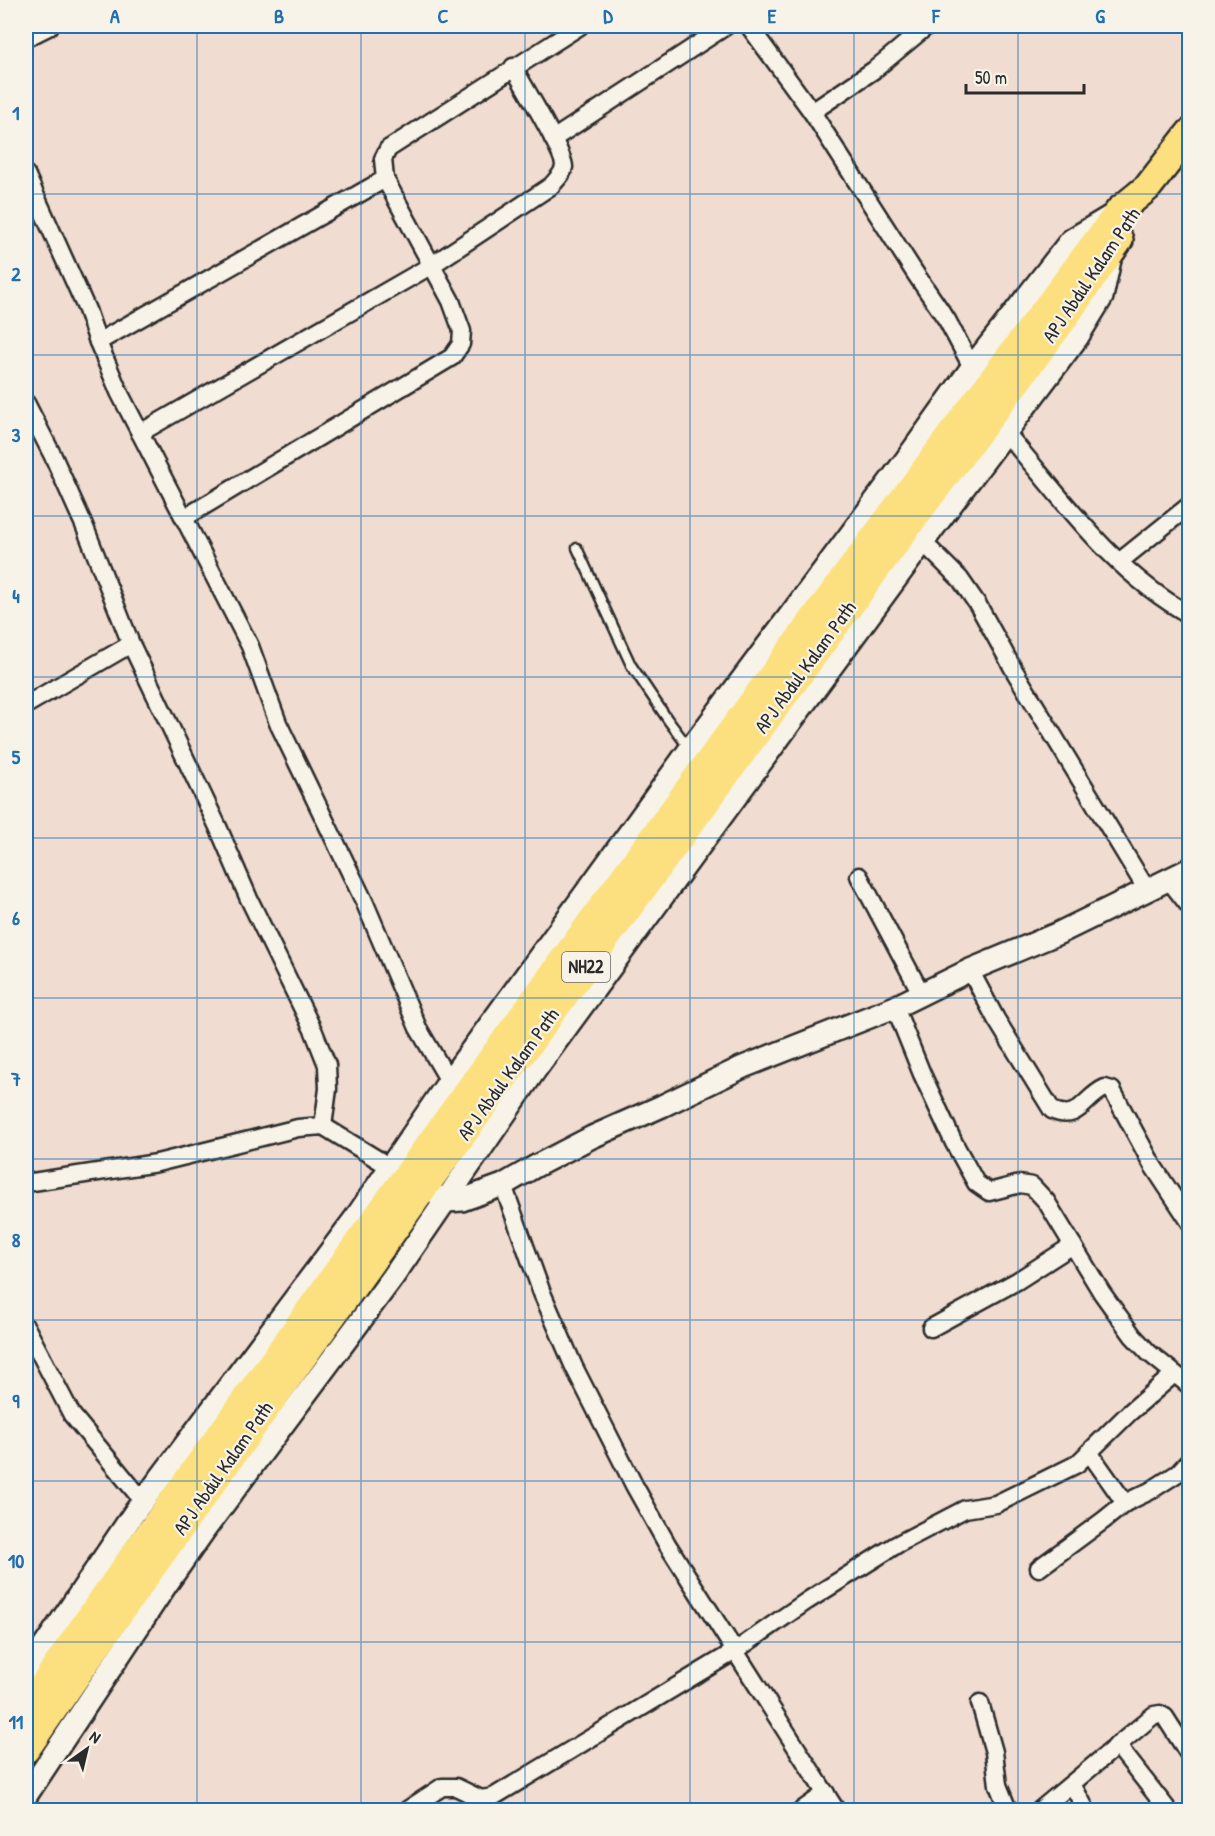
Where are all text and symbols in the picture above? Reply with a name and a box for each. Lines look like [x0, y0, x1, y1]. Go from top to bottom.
text: A [110, 2, 120, 29]
text: B [274, 2, 284, 29]
text: C [438, 2, 449, 29]
text: D [603, 2, 613, 29]
text: E [768, 2, 777, 29]
text: F [931, 2, 941, 29]
text: G [1095, 2, 1105, 29]
scale bar [966, 57, 1084, 95]
text: 50 m [975, 65, 1007, 90]
text: 1 [12, 99, 20, 126]
street label: APJ Abdul Kalam Path [1035, 202, 1146, 348]
text: 2 [11, 260, 21, 287]
text: 3 [12, 421, 21, 448]
text: 4 [12, 582, 20, 609]
street label: APJ Abdul Kalam Path [747, 595, 862, 738]
text: 5 [12, 743, 21, 770]
text: 6 [12, 904, 20, 931]
road number: NH22 [562, 952, 610, 982]
street label: APJ Abdul Kalam Path [450, 1002, 565, 1145]
text: 7 [10, 1065, 21, 1092]
text: 8 [12, 1226, 21, 1253]
text: 9 [12, 1387, 20, 1414]
street label: APJ Abdul Kalam Path [166, 1395, 279, 1540]
text: 10 [8, 1547, 24, 1574]
text: 11 [9, 1708, 23, 1735]
north arrow [57, 1719, 117, 1779]
text: N [86, 1725, 105, 1748]

